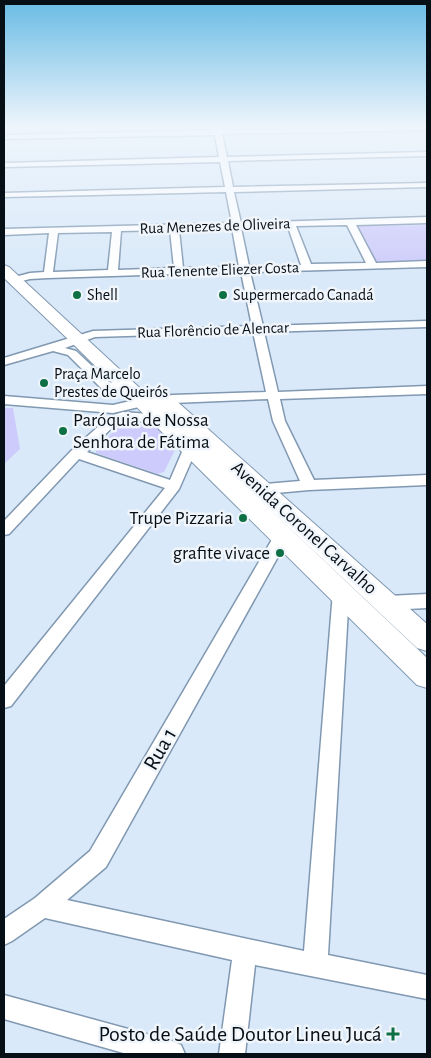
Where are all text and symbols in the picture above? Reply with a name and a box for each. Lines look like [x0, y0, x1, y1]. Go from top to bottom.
street label: Rua Menezes de Oliveira [139, 215, 291, 237]
street label: Rua Tenente Eliezer Costa [141, 259, 299, 281]
place label: Shell [87, 287, 118, 303]
place label: Supermercado Canadá [233, 287, 374, 303]
marker: Shell [71, 289, 83, 301]
marker: Supermercado Canadá [217, 289, 229, 301]
street label: Rua Florêncio de Alencar [137, 319, 290, 341]
place label: Praça Marcelo Prestes de Queirós [54, 366, 168, 401]
marker: Praça Marcelo Prestes de Queirós [38, 377, 50, 389]
place label: Paróquia de Nossa Senhora de Fátima [73, 411, 210, 452]
marker: Paróquia de Nossa Senhora de Fátima [57, 425, 69, 437]
street label: Avenida Coronel Carvalho [227, 458, 381, 598]
place label: Trupe Pizzaria [129, 509, 233, 528]
marker: Trupe Pizzaria [237, 512, 249, 524]
place label: grafite vivace [173, 544, 270, 563]
marker: grafite vivace [274, 547, 286, 559]
street label: Rua 1 [139, 724, 181, 774]
place label: Posto de Saúde Doutor Lineu Jucá [98, 1023, 382, 1045]
marker: Posto de Saúde Doutor Lineu Jucá [386, 1027, 400, 1041]

